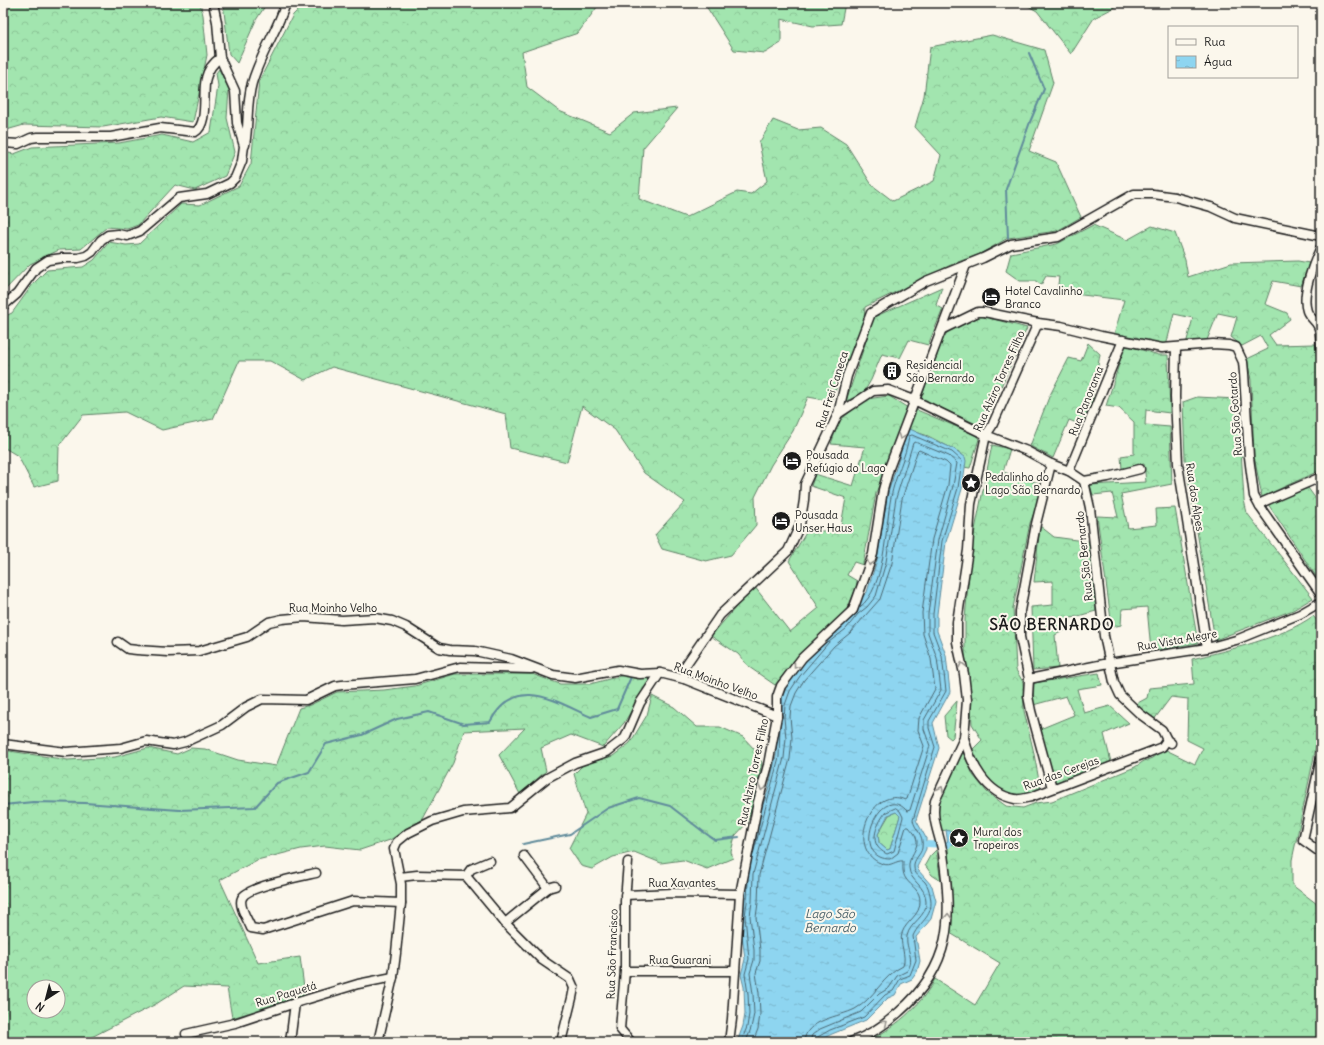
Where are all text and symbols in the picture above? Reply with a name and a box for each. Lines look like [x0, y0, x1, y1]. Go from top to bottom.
legend [1168, 26, 1298, 78]
text: Rua [1204, 34, 1226, 49]
text: Água [1204, 54, 1232, 69]
place label: Hotel Cavalinho Branco [1005, 284, 1082, 311]
hotel icon: Hotel Cavalinho Branco [980, 286, 1002, 308]
street label: Rua Alziro Torres Filho [970, 328, 1028, 434]
street label: Rua Frei Caneca [813, 349, 851, 431]
place label: Residencial São Bernardo [906, 358, 974, 385]
building icon: Residencial São Bernardo [881, 360, 903, 382]
street label: Rua Panorama [1066, 364, 1106, 438]
street label: Rua São Gotardo [1225, 371, 1245, 457]
one-way arrow [897, 433, 906, 440]
place label: Pousada Refúgio do Lago [806, 448, 886, 475]
hotel icon: Pousada Refúgio do Lago [781, 450, 803, 472]
street label: Rua dos Alpes [1183, 462, 1207, 532]
place label: Pedalinho do Lago São Bernardo [985, 470, 1081, 497]
place icon: Pedalinho do Lago São Bernardo [960, 472, 982, 494]
place label: Pousada Unser Haus [795, 508, 852, 535]
hotel icon: Pousada Unser Haus [770, 510, 792, 532]
street label: Rua São Bernardo [1072, 510, 1096, 602]
one-way arrow [866, 559, 875, 566]
street label: Rua Moinho Velho [289, 601, 377, 615]
district label: SÃO BERNARDO [989, 614, 1115, 634]
street label: Rua Vista Alegre [1136, 626, 1218, 654]
street label: Rua Moinho Velho [672, 659, 760, 703]
one-way arrow [794, 661, 801, 668]
one-way arrow [958, 661, 966, 668]
street label: Rua Alziro Torres Filho [735, 717, 771, 827]
street label: Rua das Cerejas [1021, 753, 1101, 793]
one-way arrow [758, 784, 767, 791]
one-way arrow [936, 785, 944, 793]
place label: Mural dos Tropeiros [973, 825, 1022, 852]
place icon: Mural dos Tropeiros [948, 827, 970, 849]
street label: Rua Xavantes [648, 876, 716, 890]
water label: Lago São Bernardo [804, 906, 857, 935]
street label: Rua São Francisco [603, 908, 621, 1000]
one-way arrow [944, 913, 953, 919]
street label: Rua Guarani [649, 953, 711, 967]
street label: Rua Paquetá [254, 978, 318, 1010]
north arrow [26, 979, 66, 1019]
text: N [33, 999, 47, 1015]
one-way arrow [881, 1021, 888, 1028]

